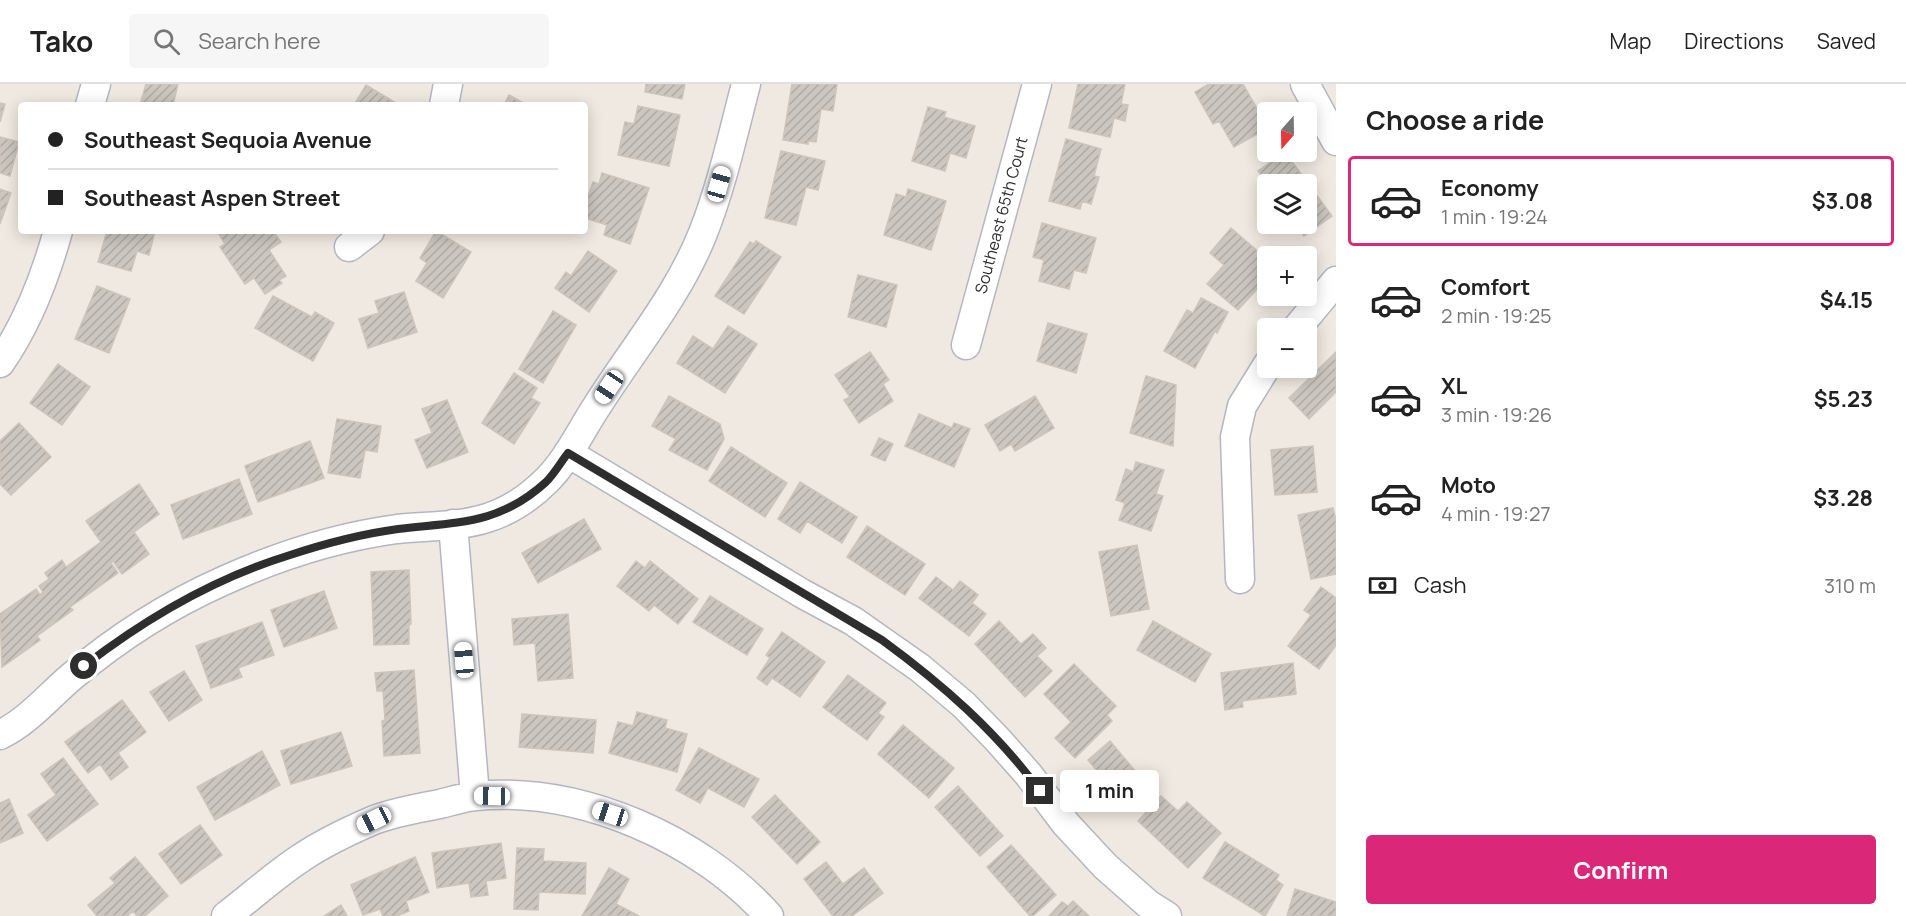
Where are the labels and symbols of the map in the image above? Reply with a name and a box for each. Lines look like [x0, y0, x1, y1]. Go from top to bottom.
north arrow [1257, 102, 1317, 162]
street label: Southeast 65th Court [969, 134, 1033, 296]
car [705, 164, 733, 204]
car [591, 367, 627, 407]
car [453, 641, 475, 679]
route start [70, 652, 97, 679]
callout: 1 min [1061, 770, 1160, 812]
route end [1026, 777, 1053, 804]
car [474, 787, 510, 805]
car [590, 800, 630, 828]
car [354, 804, 394, 836]

